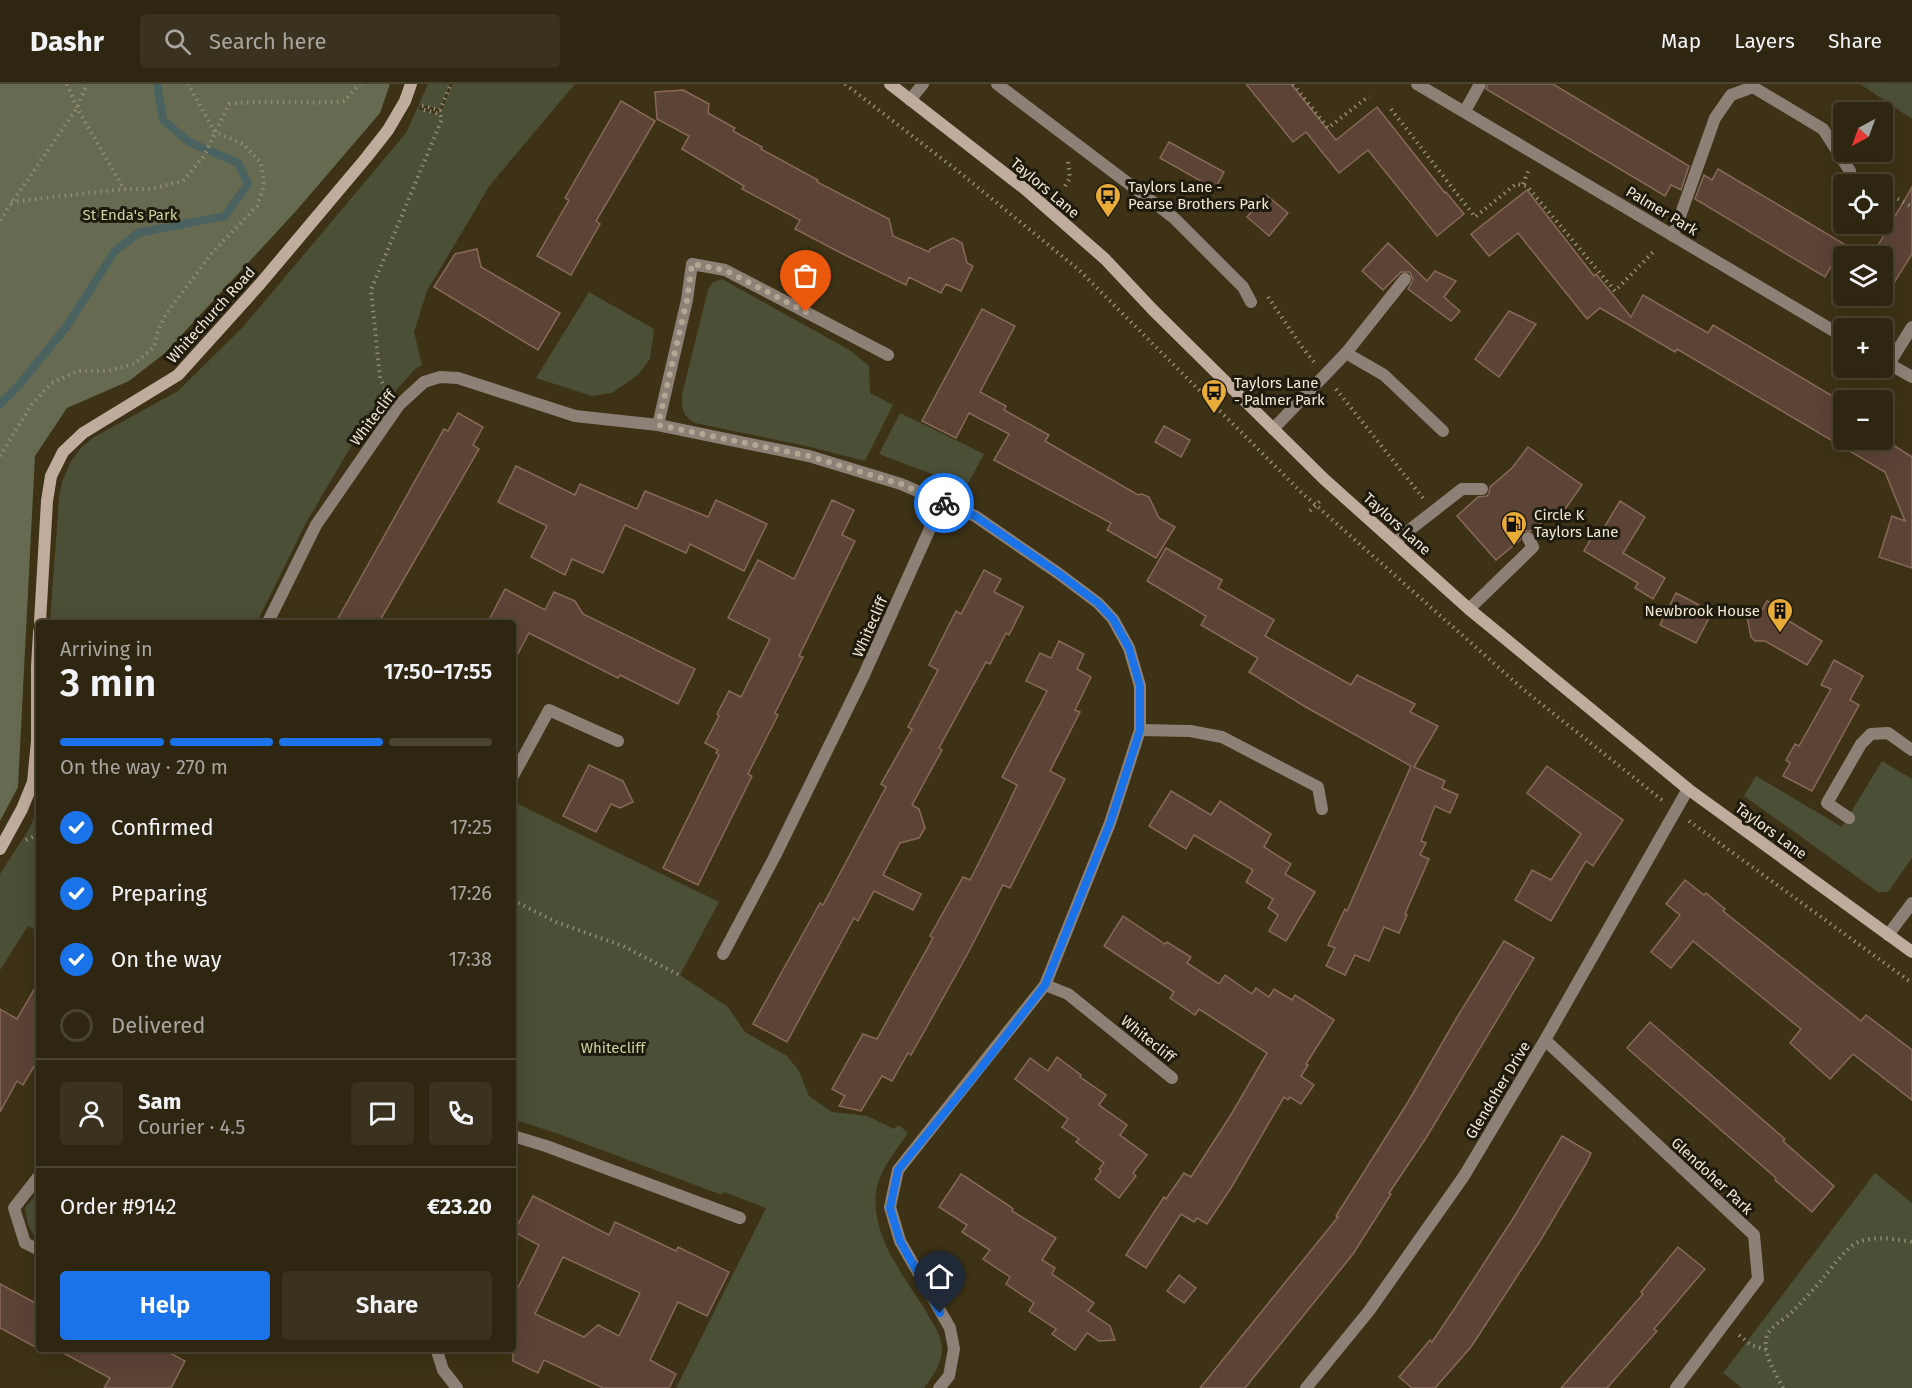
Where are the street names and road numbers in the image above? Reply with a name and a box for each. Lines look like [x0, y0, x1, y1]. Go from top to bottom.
street label: Taylors Lane [1007, 154, 1083, 222]
street label: Palmer Park [1623, 183, 1701, 240]
street label: Whitechurch Road [163, 263, 259, 367]
street label: Whitecliff [346, 386, 400, 449]
street label: Taylors Lane [1360, 489, 1434, 559]
street label: Whitecliff [849, 593, 892, 660]
street label: Taylors Lane [1732, 799, 1810, 863]
street label: Whitecliff [1117, 1012, 1180, 1067]
street label: Glendoher Drive [1462, 1038, 1534, 1142]
street label: Glendoher Park [1668, 1134, 1757, 1219]

